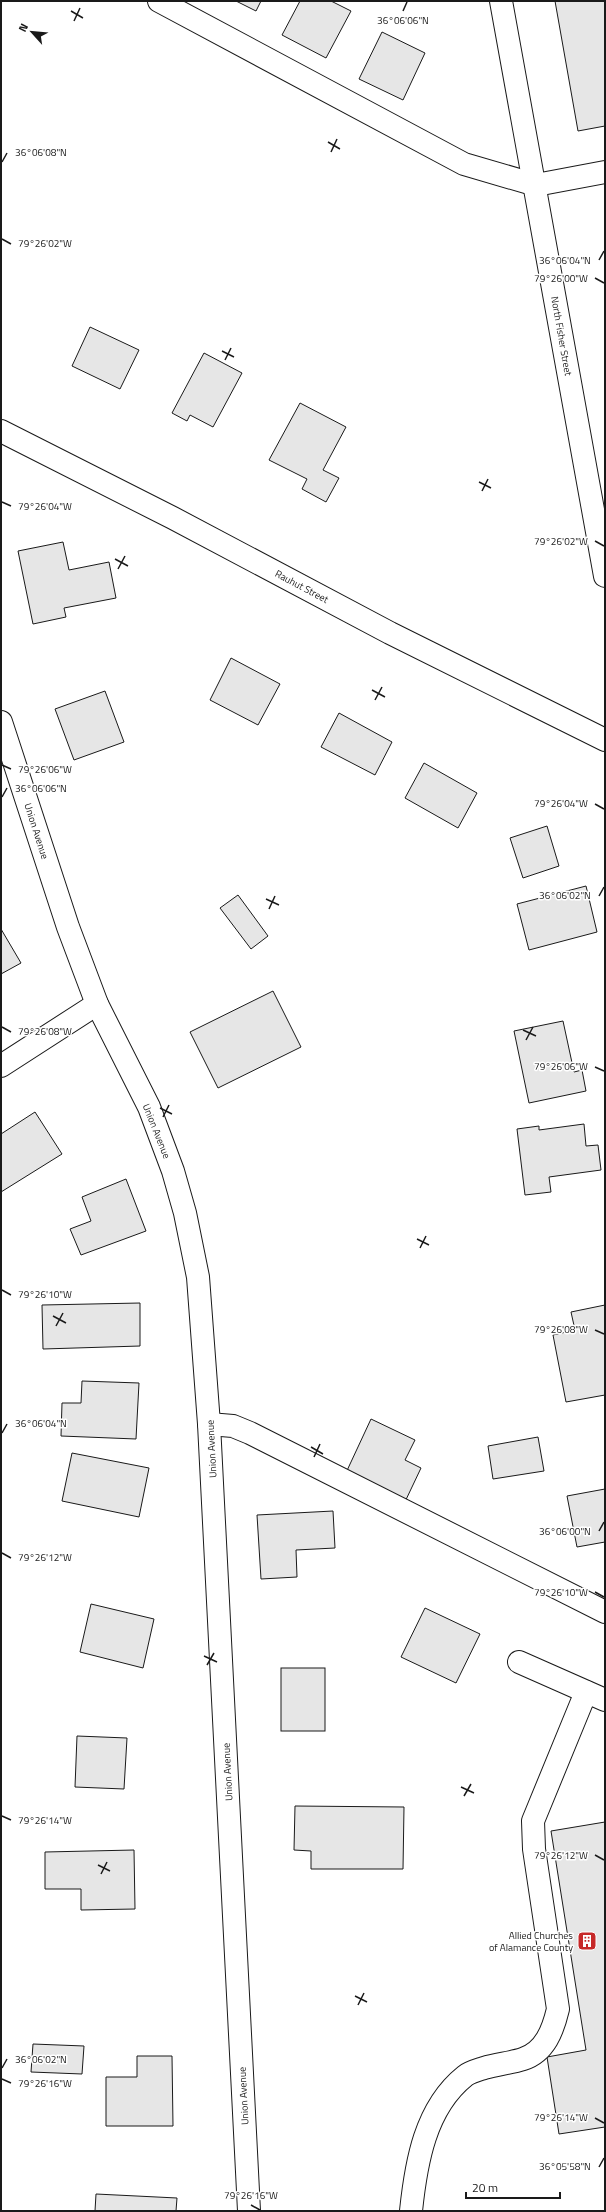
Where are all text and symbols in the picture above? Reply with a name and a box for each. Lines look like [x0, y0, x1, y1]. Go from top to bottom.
north arrow [12, 12, 52, 52]
text: 36°06'06"N [377, 13, 429, 28]
text: N [14, 20, 32, 34]
text: 36°06'08"N [15, 145, 67, 160]
text: 79°26'02"W [18, 236, 72, 251]
text: 36°06'04"N [539, 253, 591, 268]
text: 79°26'00"W [534, 271, 588, 286]
street label: North Fisher Street [547, 295, 576, 378]
text: 79°26'04"W [18, 499, 72, 514]
text: 79°26'02"W [534, 534, 588, 549]
street label: Rauhut Street [272, 566, 332, 607]
text: 79°26'06"W [18, 762, 72, 777]
text: 36°06'06"N [15, 781, 67, 796]
text: 79°26'04"W [534, 796, 588, 811]
street label: Union Avenue [20, 801, 53, 861]
text: 36°06'02"N [539, 888, 591, 903]
text: 79°26'08"W [18, 1024, 72, 1039]
text: 79°26'06"W [534, 1059, 588, 1074]
street label: Union Avenue [139, 1101, 174, 1161]
text: 79°26'10"W [18, 1287, 72, 1302]
text: 79°26'08"W [534, 1322, 588, 1337]
text: 36°06'04"N [15, 1416, 67, 1431]
street label: Union Avenue [202, 1420, 221, 1478]
text: 36°06'00"N [539, 1524, 591, 1539]
text: 79°26'12"W [18, 1550, 72, 1565]
text: 79°26'10"W [534, 1585, 588, 1600]
street label: Union Avenue [218, 1743, 237, 1801]
text: 79°26'14"W [18, 1813, 72, 1828]
text: 79°26'12"W [534, 1848, 588, 1863]
place label: Allied Churches of Alamance County [489, 1928, 573, 1955]
building icon: Allied Churches of Alamance County [576, 1930, 598, 1952]
text: 36°06'02"N [15, 2052, 67, 2067]
street label: Union Avenue [234, 2067, 253, 2125]
text: 79°26'16"W [18, 2076, 72, 2091]
text: 79°26'14"W [534, 2110, 588, 2125]
text: 36°05'58"N [539, 2159, 591, 2174]
scale bar [466, 2174, 560, 2200]
text: 20 m [472, 2178, 498, 2197]
text: 79°26'16"W [224, 2188, 278, 2203]

